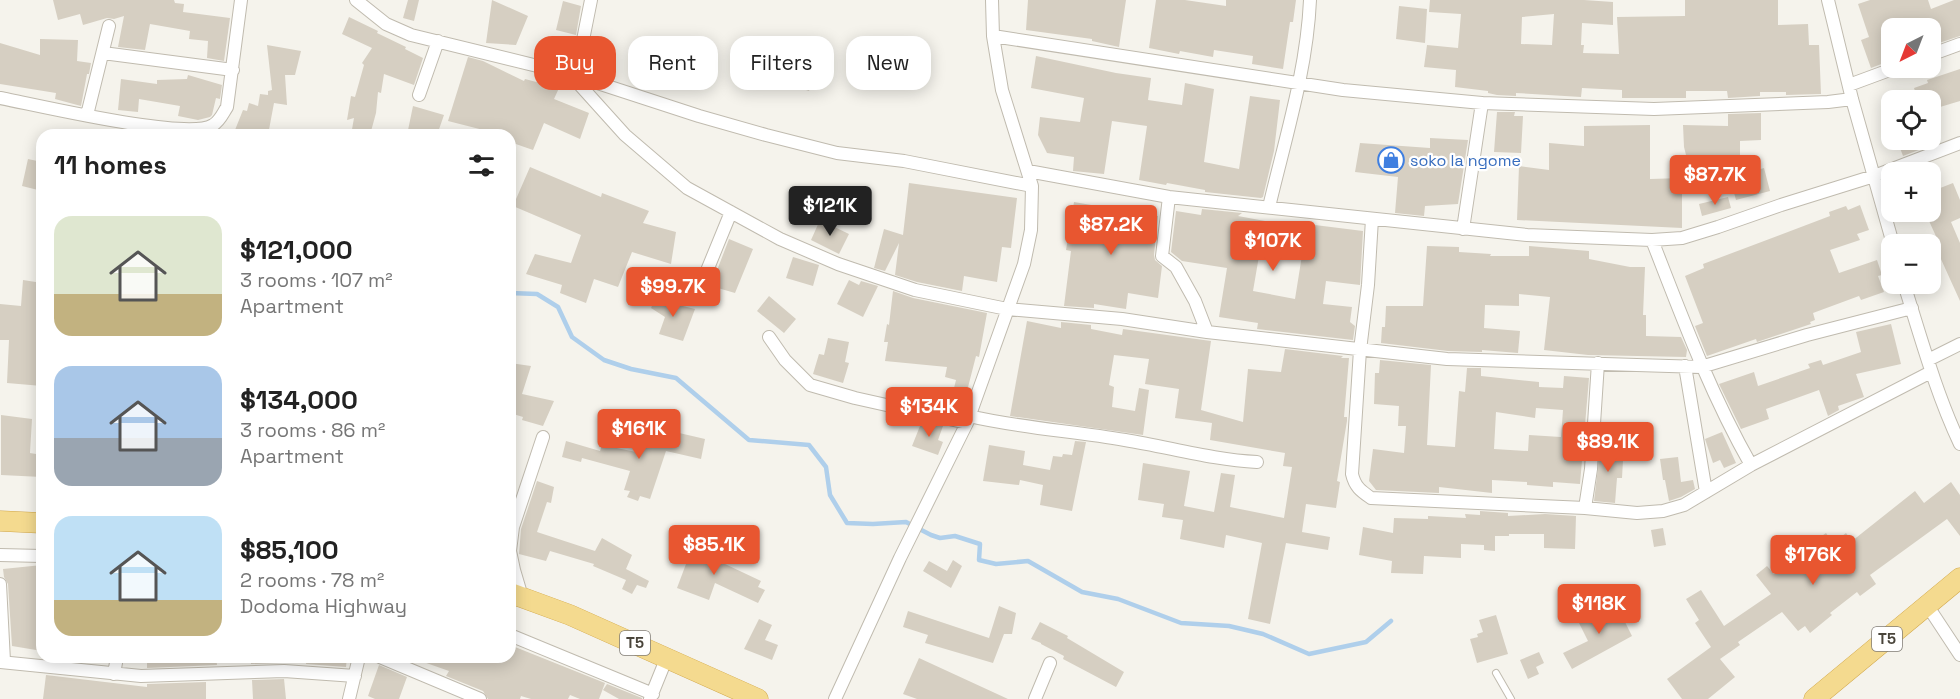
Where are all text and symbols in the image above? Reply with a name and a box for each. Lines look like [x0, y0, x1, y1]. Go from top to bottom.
north arrow [1881, 18, 1941, 78]
map controls [1881, 18, 1941, 294]
chip: Buy [534, 36, 616, 90]
chip: Rent [628, 36, 718, 90]
chip: Filters [730, 36, 834, 90]
chip: New [846, 36, 931, 90]
button: locate [1881, 90, 1941, 150]
shop icon: soko la ngome [1376, 145, 1406, 175]
text: 11 homes [54, 148, 167, 182]
icon: filters [465, 149, 498, 182]
place label: soko la ngome [1410, 150, 1521, 171]
pin: $87.7K [1666, 155, 1764, 206]
text: $87.7K [1684, 161, 1746, 187]
button: + [1881, 162, 1941, 222]
pin: $121K [788, 186, 872, 237]
text: $121K [803, 192, 857, 218]
pin: $87.2K [1062, 205, 1160, 256]
text: $87.2K [1079, 211, 1143, 237]
pin: $107K [1231, 221, 1315, 272]
text: $107K [1244, 227, 1302, 253]
text: $121,000 [240, 233, 353, 267]
button: − [1881, 234, 1941, 294]
icon: home [102, 240, 174, 312]
text: 3 rooms · 107 m² [240, 267, 393, 293]
pin: $99.7K [624, 267, 722, 318]
text: $99.7K [640, 273, 706, 299]
text: Apartment [240, 293, 344, 319]
text: $134,000 [240, 383, 358, 417]
pin: $134K [887, 387, 971, 438]
icon: home [102, 390, 174, 462]
text: $134K [900, 393, 958, 419]
pin: $161K [597, 409, 681, 460]
text: $161K [612, 415, 667, 441]
text: 3 rooms · 86 m² [240, 417, 385, 443]
pin: $89.1K [1559, 422, 1657, 473]
text: $89.1K [1577, 428, 1639, 454]
text: Apartment [240, 443, 344, 469]
pin: $85.1K [665, 525, 763, 576]
text: $85.1K [683, 531, 745, 557]
text: $85,100 [240, 533, 339, 567]
pin: $176K [1771, 535, 1855, 586]
icon: home [102, 540, 174, 612]
text: $176K [1784, 541, 1842, 567]
text: 2 rooms · 78 m² [240, 567, 384, 593]
pin: $118K [1557, 584, 1641, 635]
text: $118K [1572, 590, 1626, 616]
text: Dodoma Highway [240, 593, 407, 619]
road number: T5 [1872, 627, 1902, 651]
road number: T5 [620, 631, 650, 655]

